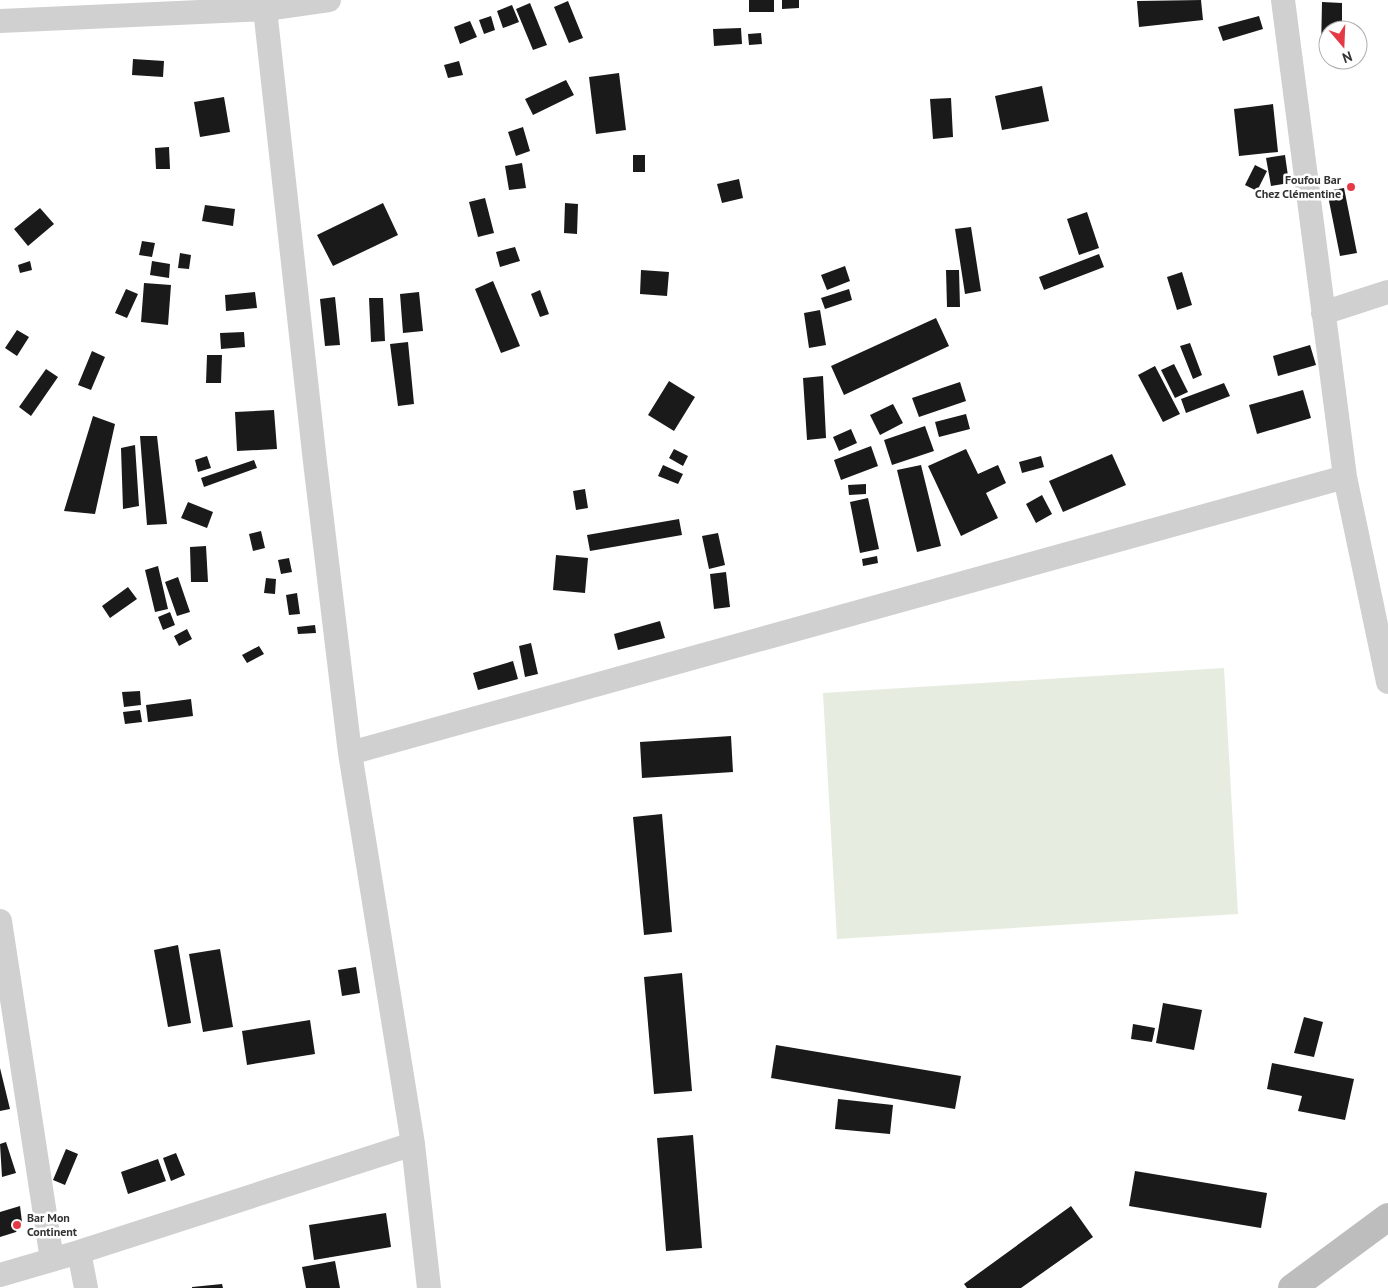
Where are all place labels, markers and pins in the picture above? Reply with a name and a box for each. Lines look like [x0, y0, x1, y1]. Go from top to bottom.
place label: Foufou Bar Chez Clémentine [1255, 172, 1342, 201]
marker: Foufou Bar Chez Clémentine [1345, 181, 1357, 193]
place label: Bar Mon Continent [27, 1210, 78, 1239]
marker: Bar Mon Continent [11, 1219, 23, 1231]

